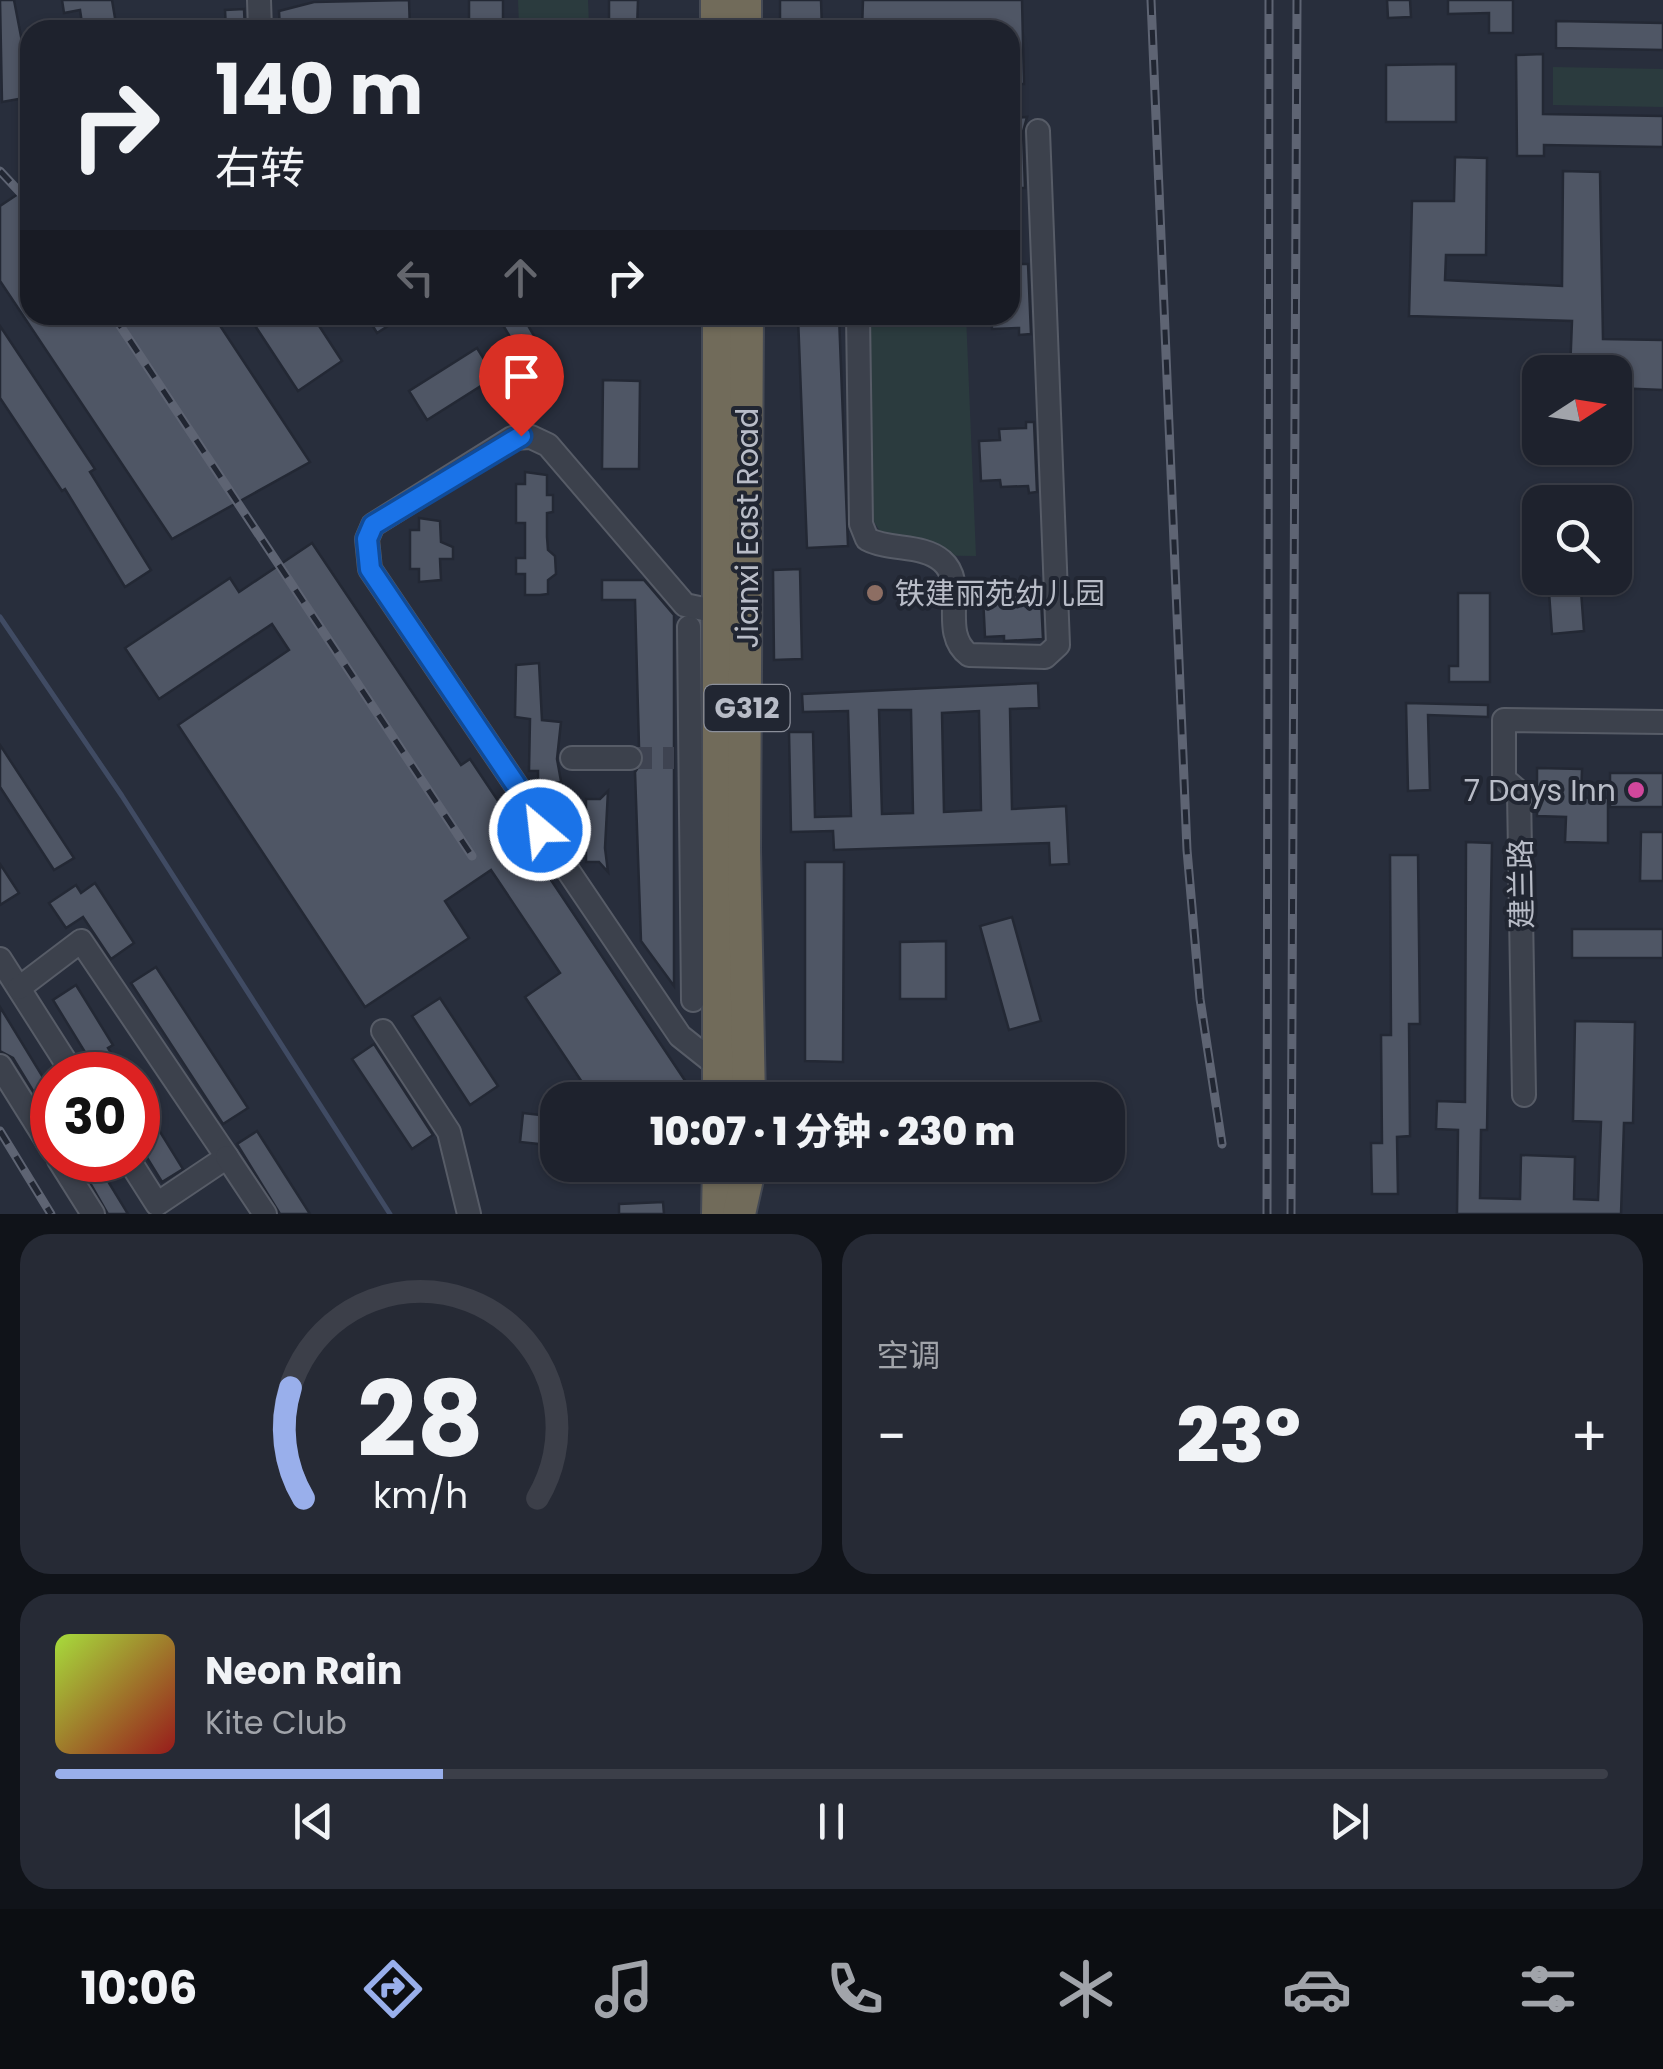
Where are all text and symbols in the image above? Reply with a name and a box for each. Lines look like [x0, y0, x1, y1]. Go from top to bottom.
text: 140 m [215, 40, 423, 139]
icon: right [50, 60, 180, 190]
text: 右转 [215, 137, 305, 200]
icon: left [388, 250, 443, 305]
icon: ahead [493, 250, 548, 305]
icon: right [598, 250, 653, 305]
pin [479, 334, 564, 437]
icon: arrive [494, 349, 549, 404]
north arrow [1522, 355, 1632, 465]
map controls [1522, 355, 1632, 595]
street label: Jianxi East Road [726, 408, 769, 648]
button: search [1522, 485, 1632, 595]
place label: 铁建丽苑幼儿园 [895, 572, 1105, 615]
marker: 铁建丽苑幼儿园 [864, 582, 886, 604]
road number: G312 [704, 685, 790, 731]
place label: 7 Days Inn [1464, 769, 1616, 812]
position arrow [488, 778, 592, 882]
marker: 7 Days Inn [1625, 779, 1647, 801]
street label: 建兰路 [1499, 839, 1543, 929]
speed limit sign: 30 [30, 1052, 160, 1182]
text: 10:07 · 1 分钟 · 230 m [650, 1105, 1015, 1158]
text: 空调 [877, 1333, 941, 1378]
text: 28 [357, 1347, 484, 1492]
text: 23° [1176, 1383, 1301, 1488]
text: − [877, 1398, 907, 1475]
text: + [1570, 1398, 1608, 1475]
text: km/h [373, 1470, 468, 1521]
text: Neon Rain [205, 1644, 402, 1697]
text: Kite Club [205, 1700, 347, 1745]
icon: previous [286, 1794, 341, 1849]
icon: pause [804, 1794, 859, 1849]
icon: next [1322, 1794, 1377, 1849]
icon: directions [358, 1954, 428, 2024]
icon: music [589, 1954, 659, 2024]
icon: phone [820, 1954, 890, 2024]
icon: climate [1051, 1954, 1121, 2024]
icon: car [1282, 1954, 1352, 2024]
icon: filters [1513, 1954, 1583, 2024]
text: 10:06 [80, 1957, 197, 2020]

